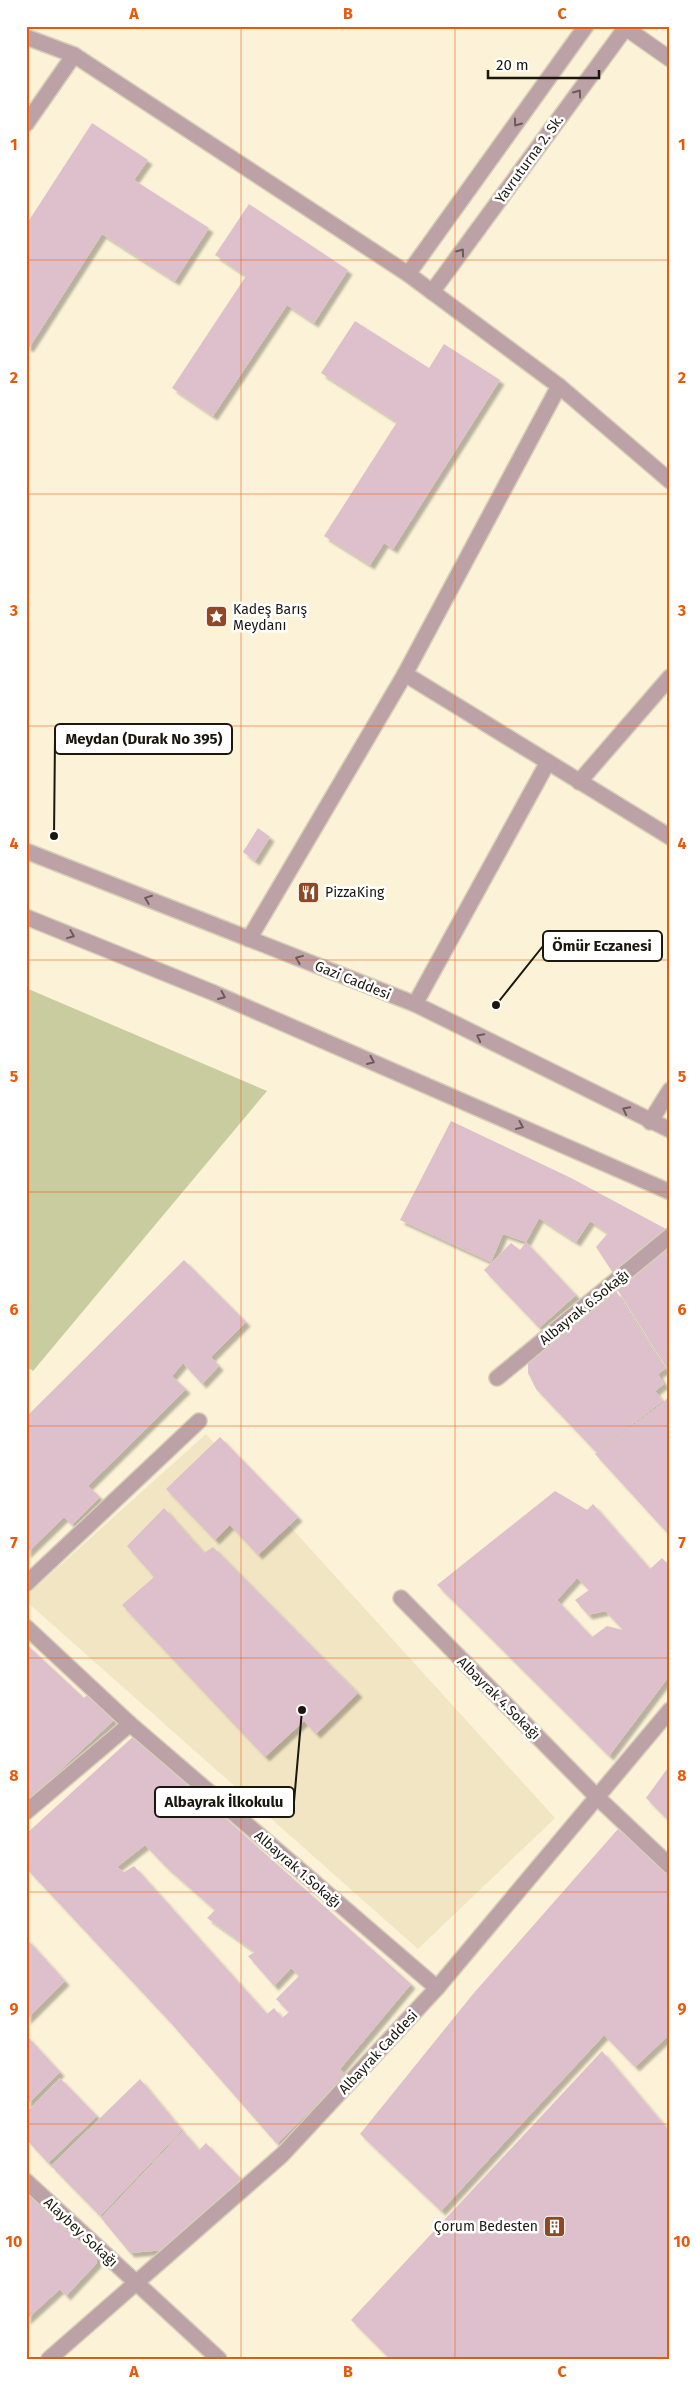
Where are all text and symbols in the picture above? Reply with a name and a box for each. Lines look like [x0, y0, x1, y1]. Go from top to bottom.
text: A [128, 4, 139, 23]
text: B [343, 4, 353, 23]
text: C [557, 4, 567, 23]
scale bar [488, 48, 600, 80]
text: 20 m [496, 56, 529, 74]
one-way arrow [572, 89, 581, 99]
street label: Yavruturna 2. Sk. [492, 112, 567, 207]
one-way arrow [514, 117, 523, 127]
text: 1 [10, 135, 18, 154]
text: 1 [678, 135, 686, 154]
one-way arrow [454, 249, 464, 258]
text: 2 [10, 368, 18, 387]
text: 2 [678, 368, 686, 387]
text: 3 [9, 601, 18, 620]
place label: Kadeş Barış Meydanı [233, 601, 307, 634]
text: 3 [677, 601, 686, 620]
place icon: Kadeş Barış Meydanı [205, 605, 229, 629]
callout: Meydan (Durak No 395) [55, 724, 232, 754]
text: Meydan (Durak No 395) [65, 730, 223, 748]
text: 4 [9, 834, 19, 853]
text: 4 [677, 834, 687, 853]
restaurant icon: PizzaKing [297, 880, 321, 904]
place label: PizzaKing [325, 884, 385, 901]
one-way arrow [144, 895, 153, 905]
one-way arrow [67, 929, 75, 939]
callout: Ömür Eczanesi [543, 931, 662, 961]
text: Ömür Eczanesi [552, 937, 652, 955]
one-way arrow [295, 954, 304, 965]
street label: Gazi Caddesi [312, 958, 393, 1003]
one-way arrow [217, 990, 226, 1001]
one-way arrow [476, 1033, 485, 1043]
one-way arrow [366, 1055, 375, 1066]
text: 5 [10, 1067, 19, 1086]
text: 5 [678, 1067, 687, 1086]
one-way arrow [622, 1106, 631, 1116]
one-way arrow [515, 1120, 524, 1131]
street label: Albayrak 6.Sokağı [536, 1266, 633, 1349]
text: 6 [9, 1300, 19, 1319]
text: 6 [677, 1300, 687, 1319]
text: 7 [10, 1533, 18, 1552]
text: 7 [678, 1533, 686, 1552]
street label: Albayrak 4.Sokağı [454, 1653, 544, 1743]
text: 8 [9, 1766, 19, 1785]
text: 8 [677, 1766, 687, 1785]
callout: Albayrak İlkokulu [155, 1787, 294, 1817]
text: Albayrak İlkokulu [164, 1793, 283, 1811]
street label: Albayrak 1.Sokağı [251, 1827, 344, 1912]
text: 9 [10, 1999, 19, 2018]
text: 9 [678, 1999, 687, 2018]
street label: Albayrak Caddesi [335, 2007, 421, 2098]
street label: Alaybey Sokağı [40, 2194, 121, 2271]
building icon: Çorum Bedesten [542, 2214, 566, 2238]
place label: Çorum Bedesten [434, 2218, 538, 2235]
text: 10 [6, 2232, 22, 2251]
text: 10 [674, 2232, 690, 2251]
text: A [128, 2362, 139, 2381]
text: B [343, 2362, 353, 2381]
text: C [557, 2362, 567, 2381]

